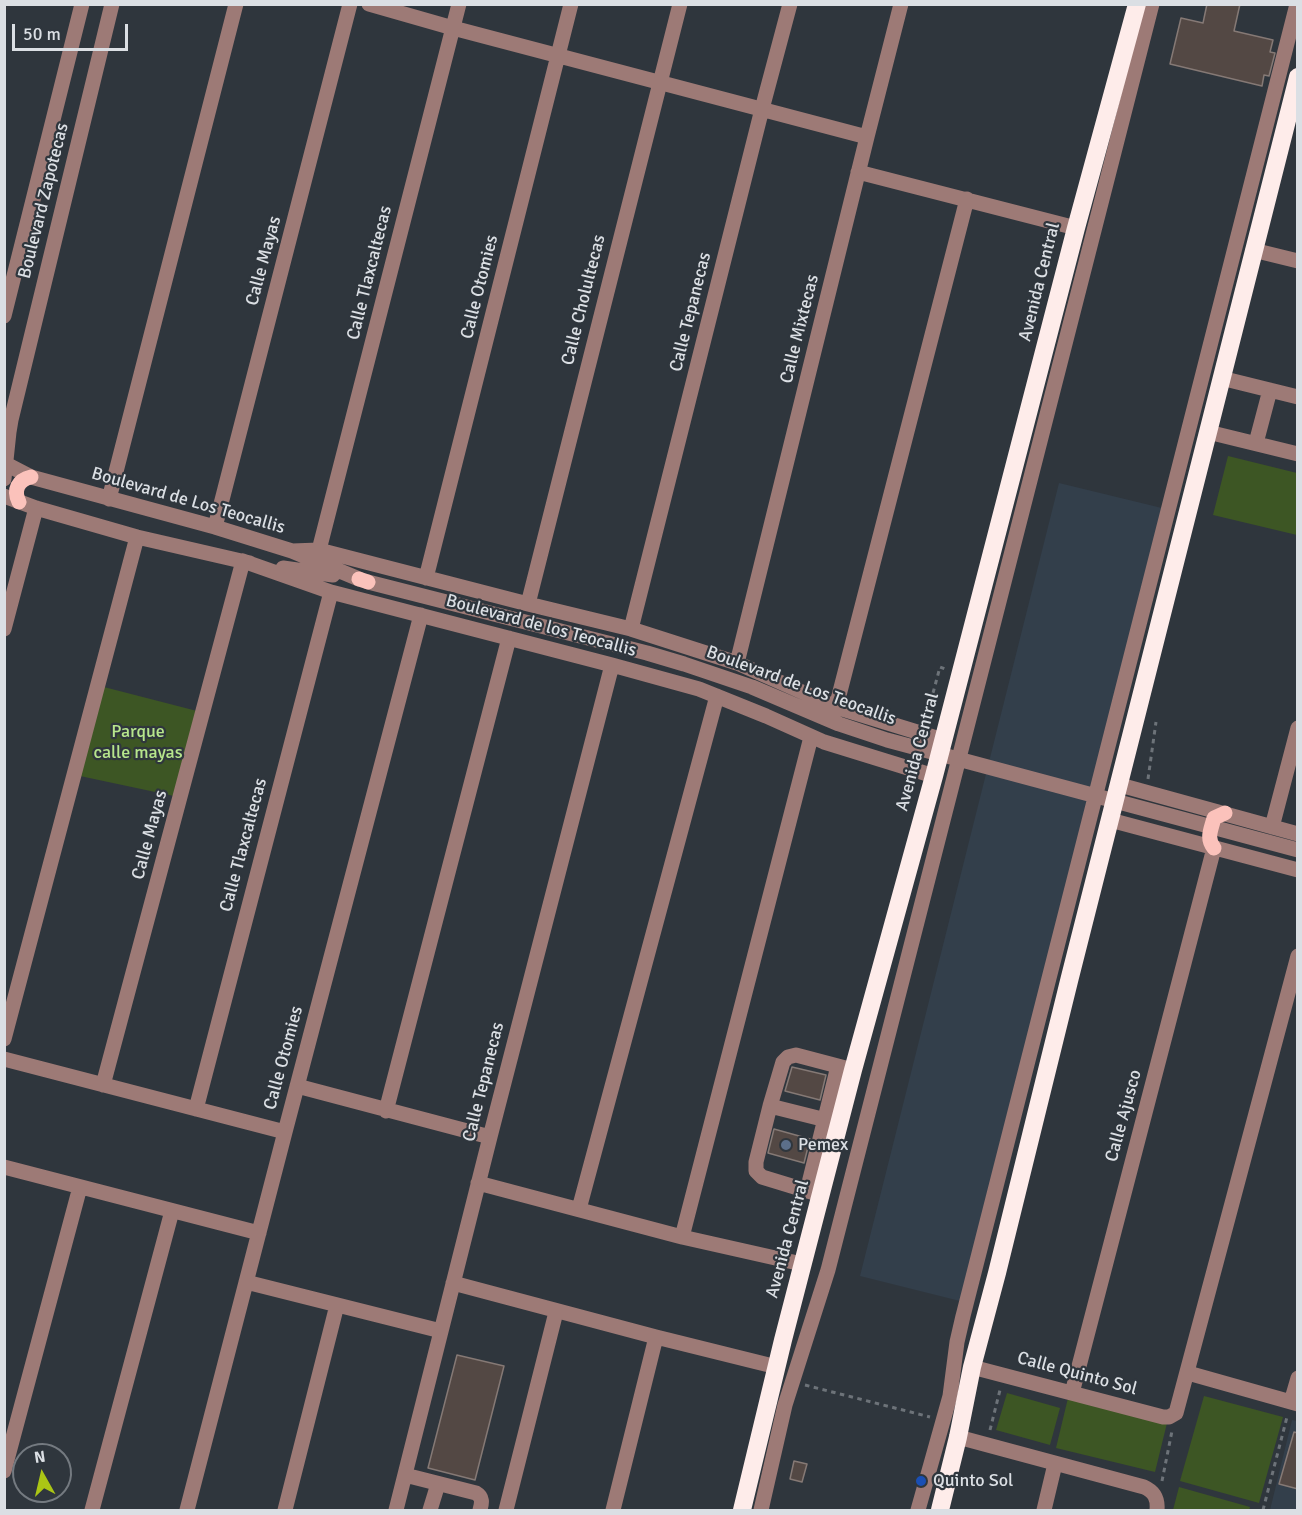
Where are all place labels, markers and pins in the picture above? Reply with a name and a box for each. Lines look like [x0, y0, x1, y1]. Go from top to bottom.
place label: Pemex [798, 1134, 848, 1156]
marker: Pemex [779, 1138, 793, 1152]
place label: Quinto Sol [933, 1470, 1013, 1492]
marker: Quinto Sol [914, 1474, 928, 1488]

